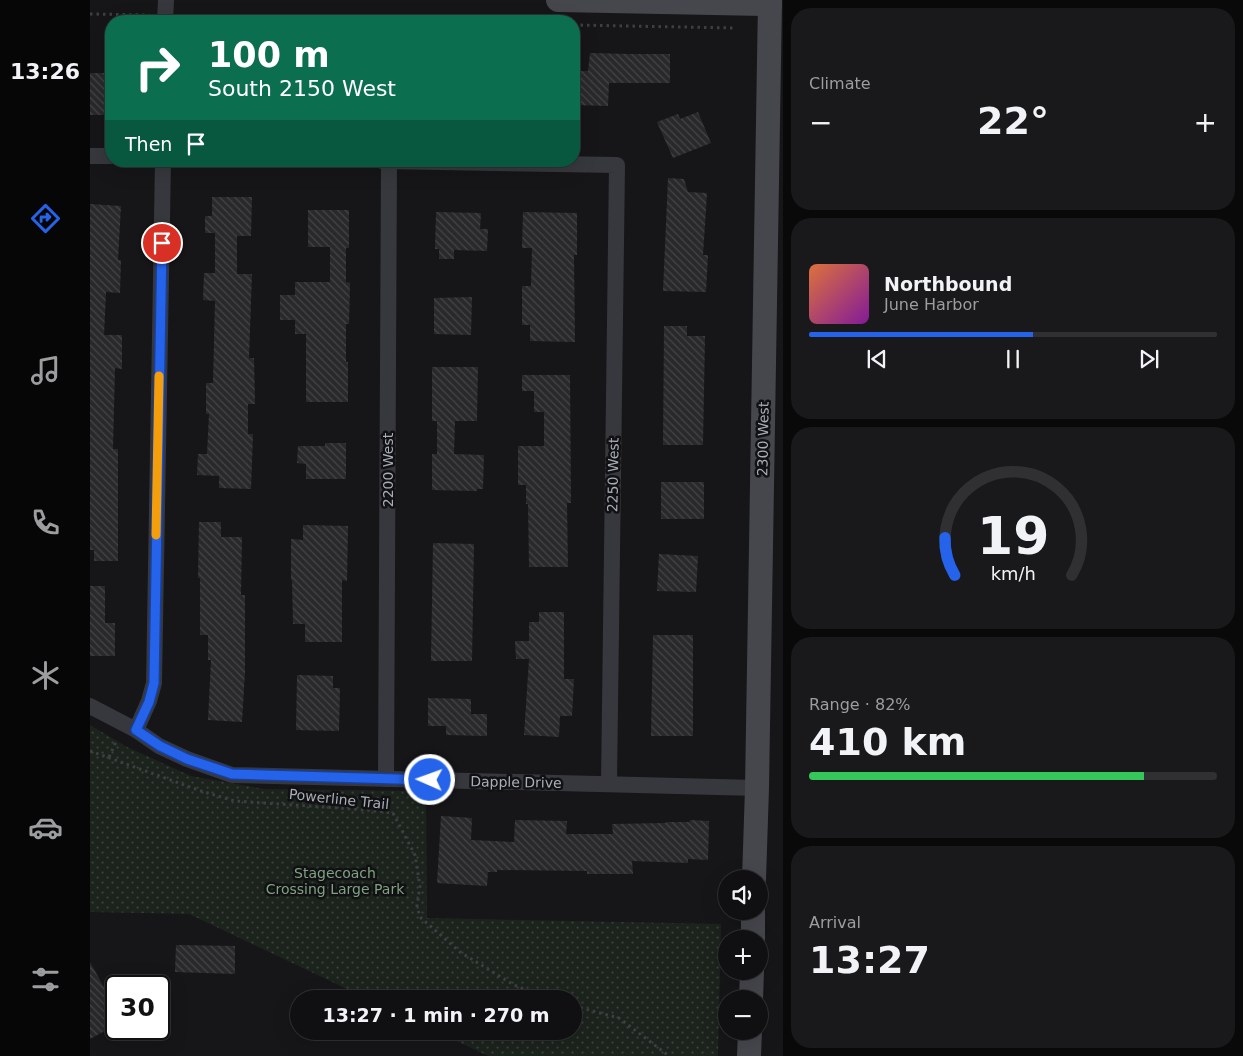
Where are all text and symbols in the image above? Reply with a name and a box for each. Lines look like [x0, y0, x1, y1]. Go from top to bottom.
icon: right [125, 35, 190, 100]
text: 100 m [208, 35, 330, 75]
text: 13:26 [10, 59, 80, 84]
text: Climate [809, 74, 871, 93]
text: South 2150 West [208, 76, 396, 101]
text: 22° [977, 99, 1049, 143]
text: − [809, 106, 832, 139]
text: + [1194, 106, 1217, 139]
icon: arrive [182, 130, 210, 158]
text: Then [125, 133, 172, 155]
icon: directions [28, 201, 63, 236]
pin [141, 222, 183, 264]
icon: arrive [148, 229, 176, 257]
text: Northbound [884, 273, 1012, 295]
text: June Harbor [884, 295, 979, 314]
icon: previous [863, 345, 891, 373]
icon: pause [999, 345, 1027, 373]
icon: next [1135, 345, 1163, 373]
icon: music [28, 353, 63, 388]
street label: 2300 West [754, 401, 772, 476]
street label: 2200 West [380, 432, 396, 507]
street label: 2250 West [604, 437, 622, 512]
icon: phone [28, 505, 63, 540]
text: 19 [977, 506, 1049, 566]
text: km/h [990, 563, 1036, 584]
icon: climate [28, 658, 63, 693]
text: Range · 82% [809, 695, 911, 714]
text: 410 km [809, 720, 966, 764]
position arrow [403, 753, 455, 805]
street label: Dapple Drive [470, 773, 562, 791]
street label: Powerline Trail [288, 786, 390, 812]
icon: car [28, 810, 63, 845]
park label: Stagecoach Crossing Large Park [266, 865, 405, 897]
map controls [718, 870, 768, 1040]
button: sound [718, 870, 768, 920]
text: Arrival [809, 913, 861, 932]
button: + [718, 930, 768, 980]
text: 13:27 [809, 938, 930, 982]
icon: filters [28, 962, 63, 997]
speed limit sign: 30 [105, 975, 170, 1040]
button: − [718, 990, 768, 1040]
text: 13:27 · 1 min · 270 m [322, 1004, 550, 1026]

